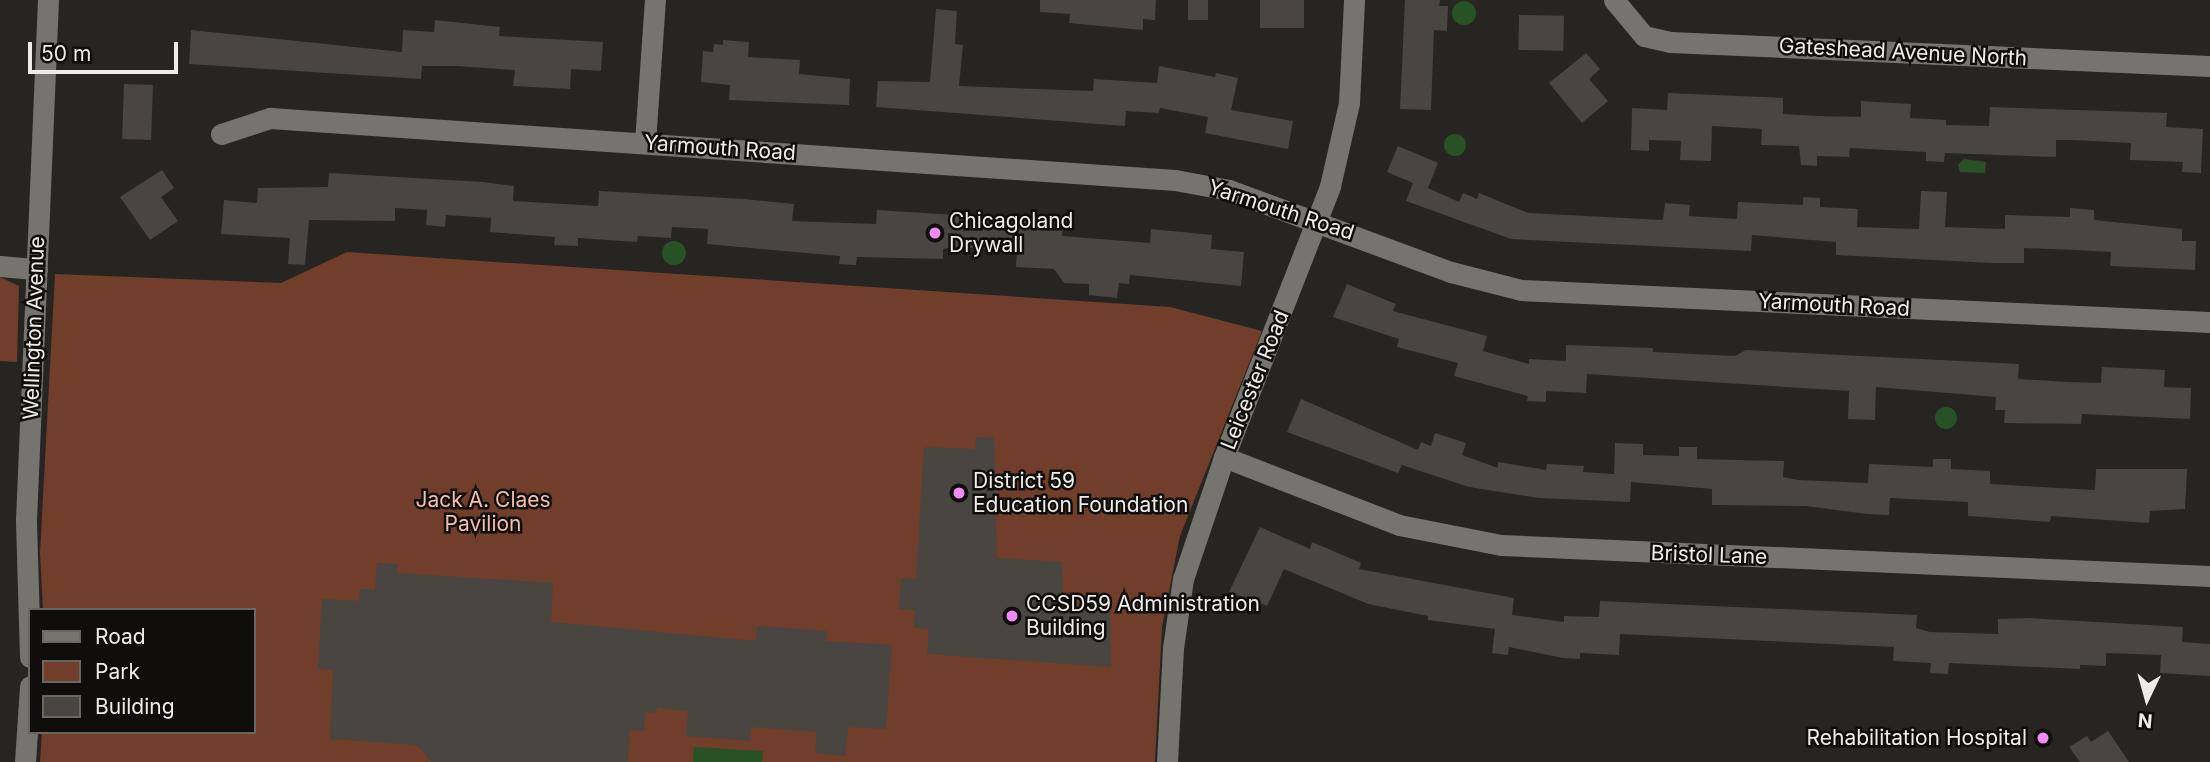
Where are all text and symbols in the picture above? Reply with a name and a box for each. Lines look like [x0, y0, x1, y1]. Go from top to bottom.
scale bar [32, 28, 182, 72]
street label: Gateshead Avenue North [1778, 33, 2028, 71]
text: 50 m [41, 41, 91, 66]
street label: Yarmouth Road [643, 130, 797, 166]
street label: Yarmouth Road [1205, 175, 1357, 245]
place label: Chicagoland Drywall [949, 208, 1073, 258]
marker: Chicagoland Drywall [927, 225, 943, 241]
street label: Wellington Avenue [18, 236, 50, 420]
street label: Yarmouth Road [1757, 288, 1911, 322]
street label: Leicester Road [1216, 307, 1294, 453]
place label: District 59 Education Foundation [973, 468, 1188, 518]
marker: District 59 Education Foundation [951, 485, 967, 501]
park label: Jack A. Claes Pavilion [415, 487, 551, 537]
street label: Bristol Lane [1650, 540, 1768, 570]
place label: CCSD59 Administration Building [1026, 591, 1260, 641]
legend [28, 608, 256, 734]
marker: CCSD59 Administration Building [1004, 608, 1020, 624]
text: Road [95, 624, 146, 649]
text: Park [95, 659, 140, 684]
north arrow [2112, 664, 2182, 734]
text: Building [95, 694, 175, 719]
text: N [2137, 708, 2153, 733]
place label: Rehabilitation Hospital [1807, 725, 2027, 751]
marker: Rehabilitation Hospital [2033, 728, 2053, 748]

